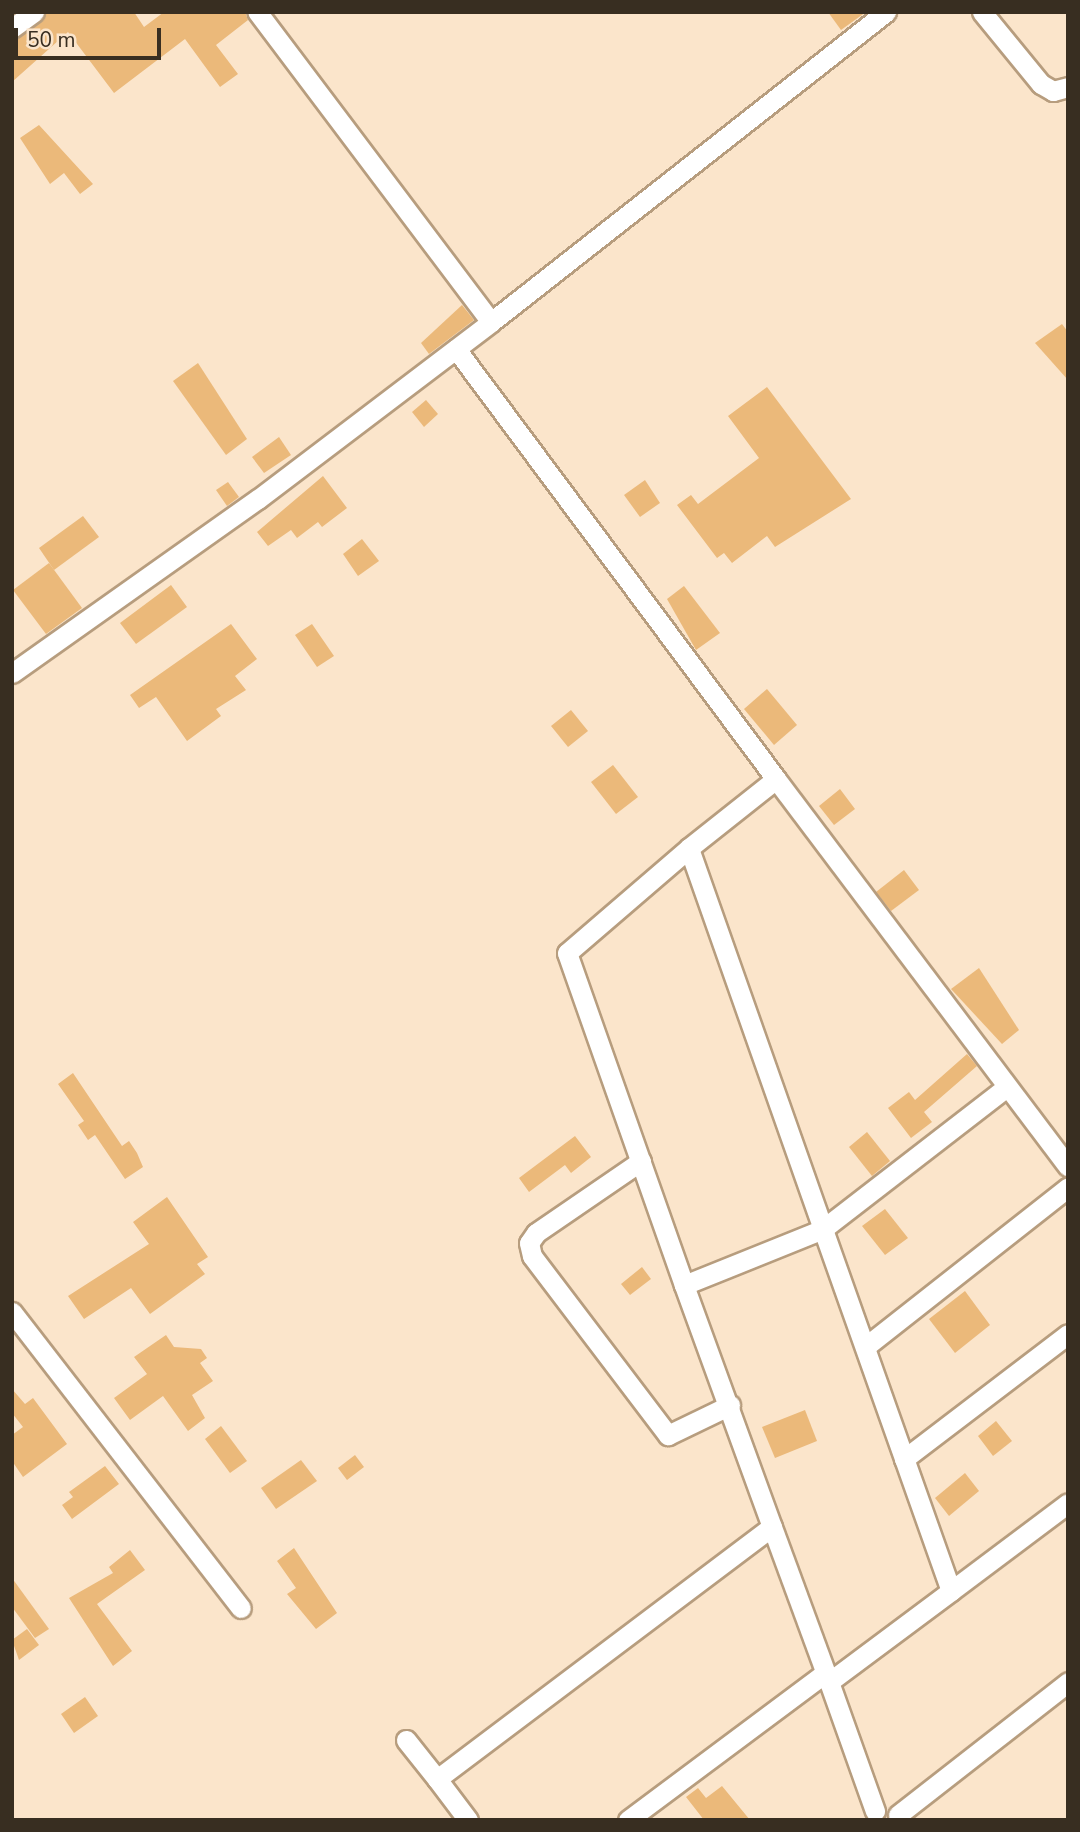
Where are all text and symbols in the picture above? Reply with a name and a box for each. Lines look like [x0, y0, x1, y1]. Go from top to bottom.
scale bar [18, 14, 164, 58]
text: 50 m [27, 26, 76, 54]

